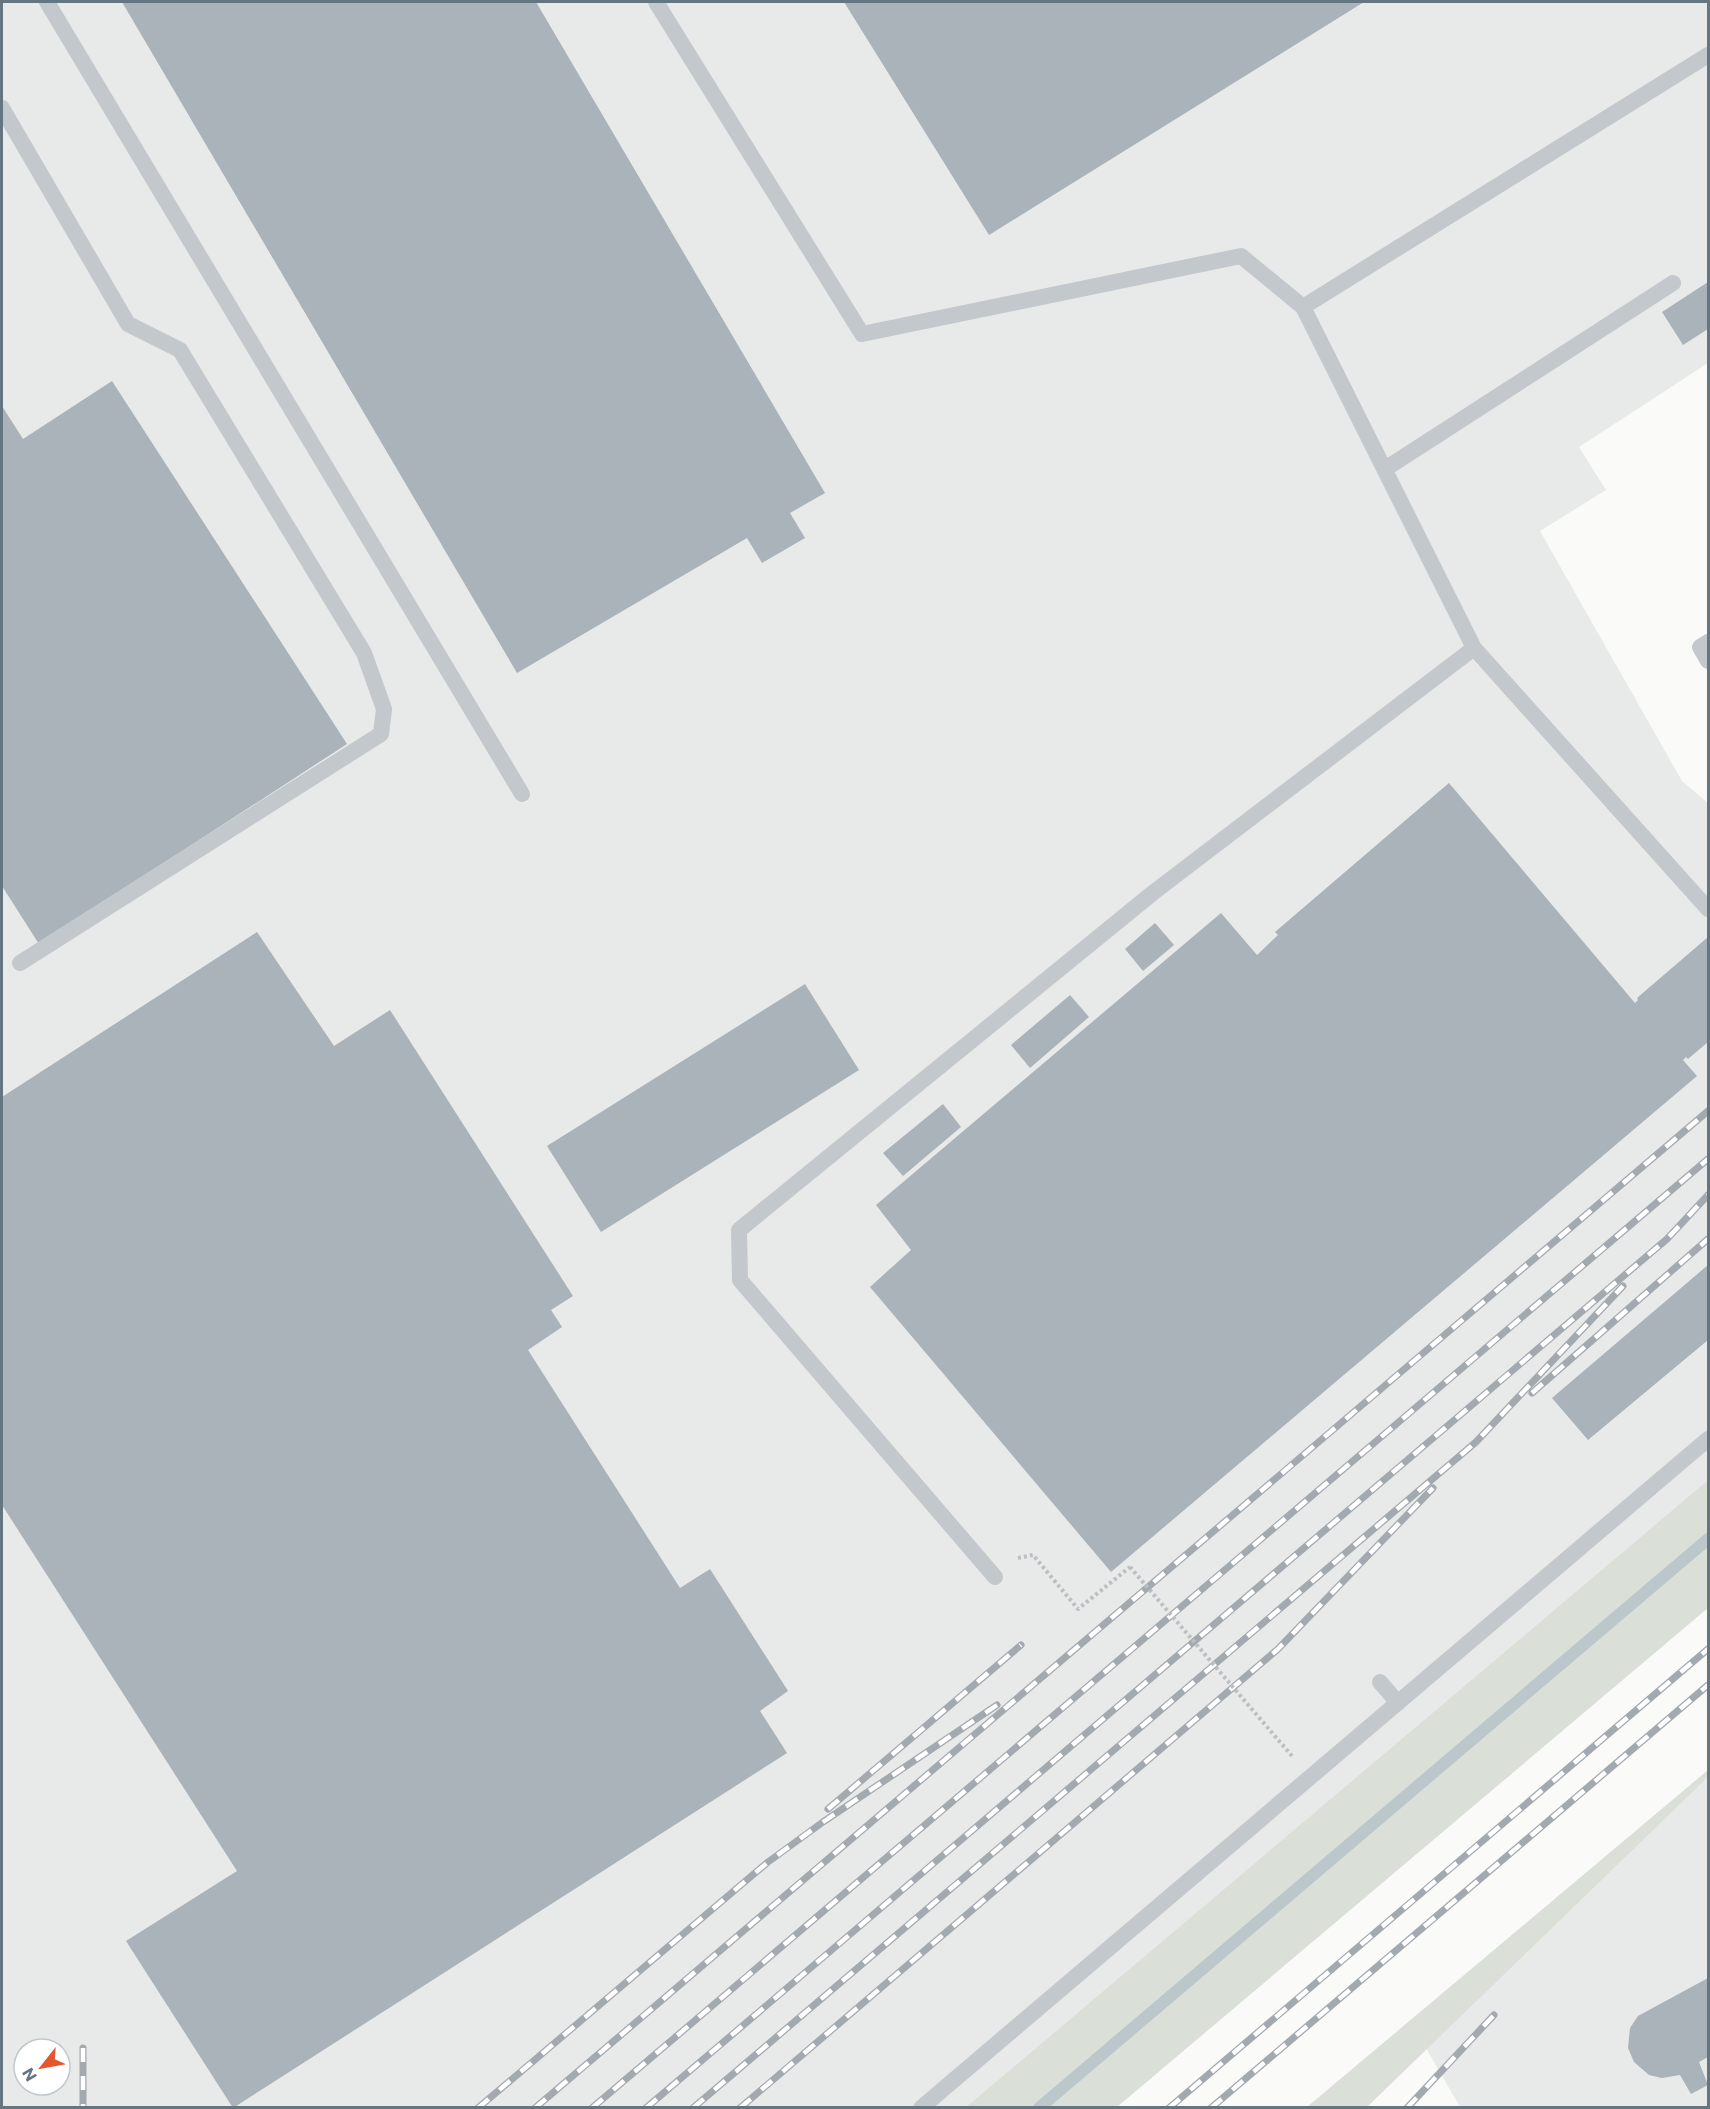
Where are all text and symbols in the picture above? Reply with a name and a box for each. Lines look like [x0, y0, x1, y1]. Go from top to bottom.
north arrow [12, 2037, 72, 2097]
text: N [17, 2065, 40, 2085]

